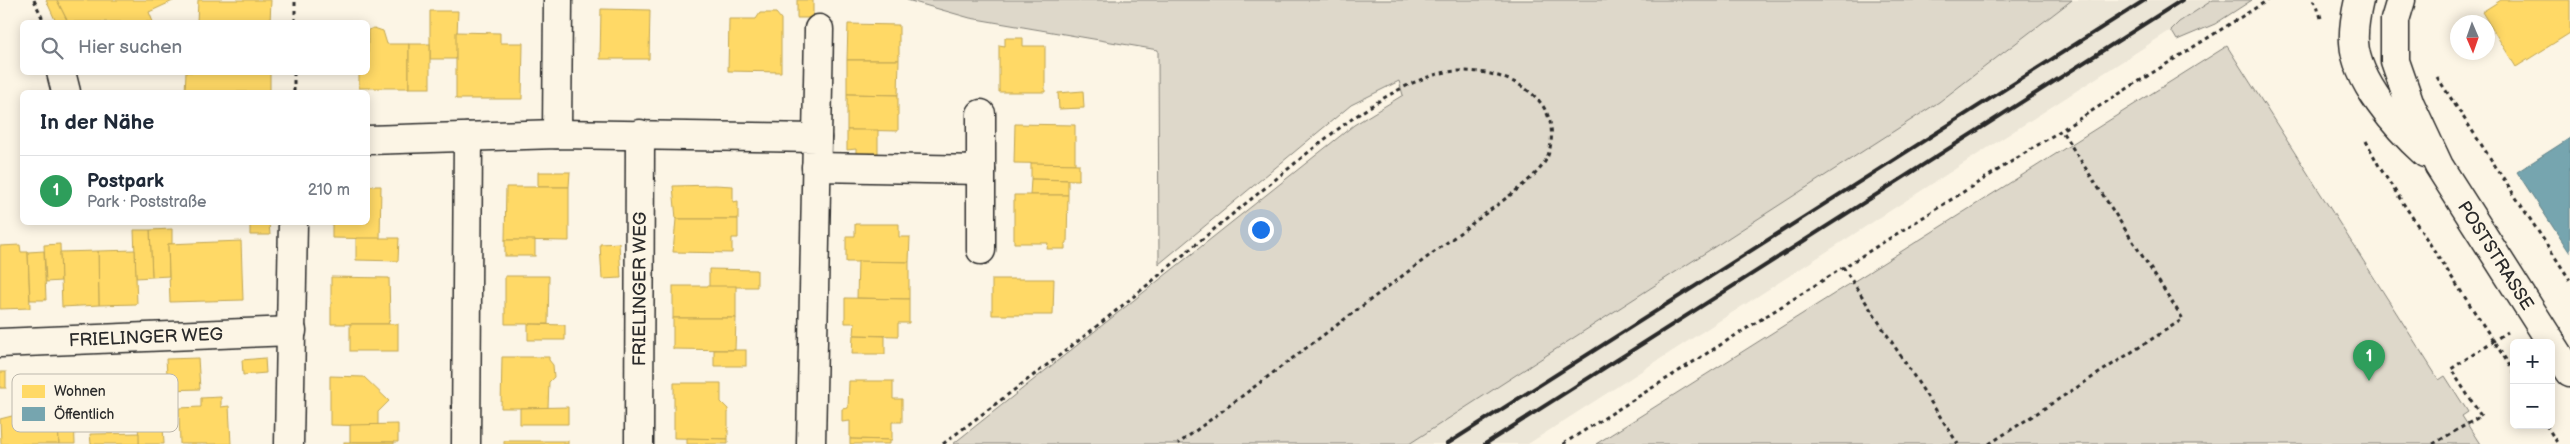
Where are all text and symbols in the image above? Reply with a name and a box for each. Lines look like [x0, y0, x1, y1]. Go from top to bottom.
north arrow [2450, 15, 2495, 60]
search box [20, 20, 370, 75]
icon: search [38, 34, 66, 62]
text: Hier suchen [78, 36, 182, 59]
text: In der Nähe [40, 110, 154, 135]
text: Postpark [87, 170, 164, 193]
text: 1 [53, 181, 59, 200]
text: 210 m [308, 181, 350, 200]
text: Park · Poststraße [87, 193, 206, 212]
street label: POSTSTRASSE [2453, 197, 2538, 314]
street label: FRIELINGER WEG [629, 212, 650, 366]
your location [1248, 217, 1274, 243]
street label: FRIELINGER WEG [68, 323, 223, 351]
map controls [2510, 339, 2555, 429]
button: + [2510, 339, 2555, 384]
pin: 1 [2353, 340, 2385, 381]
legend [12, 374, 178, 432]
text: Wohnen [54, 383, 106, 400]
button: − [2510, 384, 2555, 429]
text: Öffentlich [54, 405, 115, 423]

